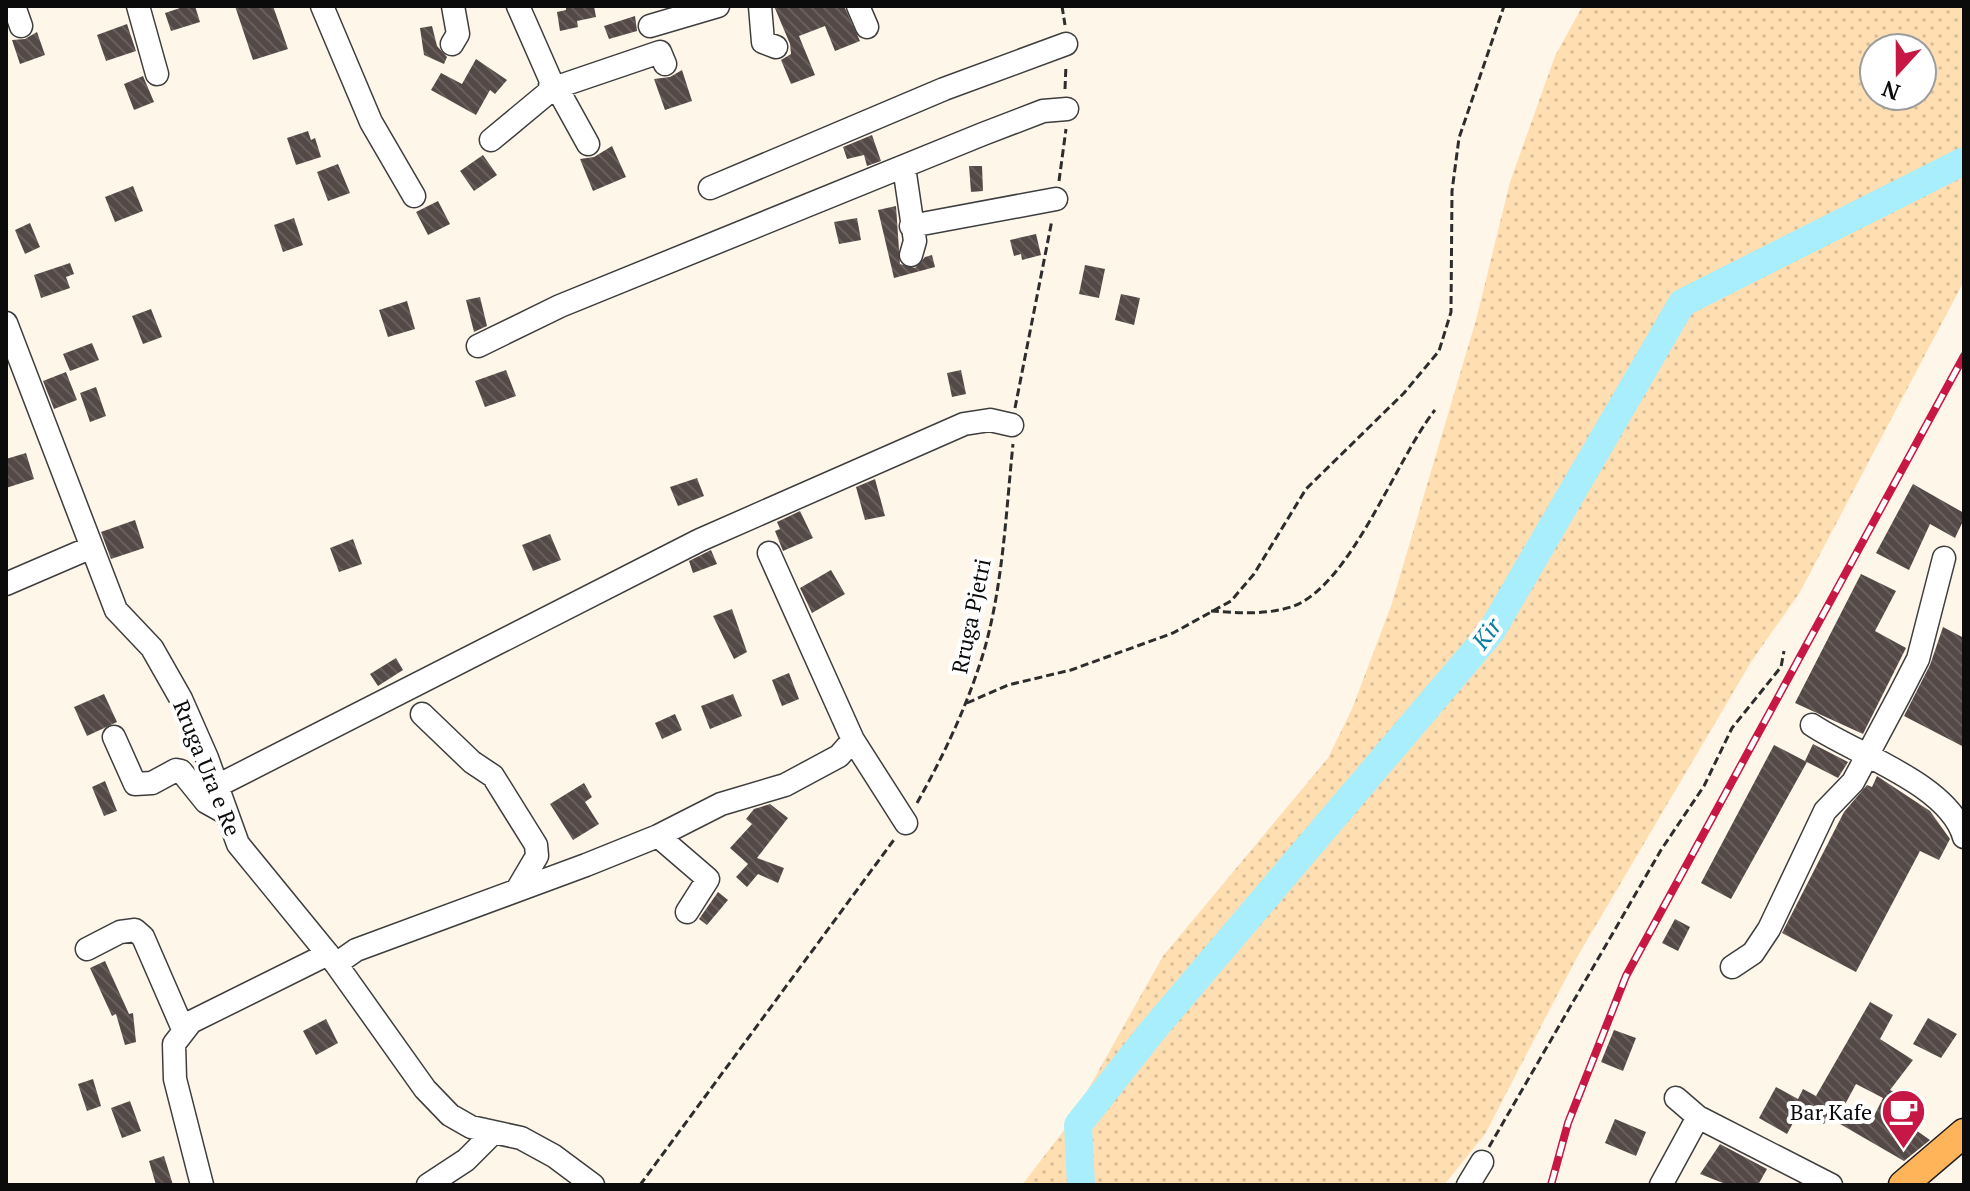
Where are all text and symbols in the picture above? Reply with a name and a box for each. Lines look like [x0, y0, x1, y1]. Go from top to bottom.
north arrow [1858, 32, 1938, 112]
text: N [1877, 74, 1904, 108]
street label: Rruga Pjetri [944, 556, 997, 676]
water label: Kir [1464, 610, 1509, 656]
street label: Rruga Ura e Re [167, 696, 248, 840]
cafe icon: Bar Kafe [1879, 1088, 1927, 1151]
place label: Bar Kafe [1790, 1097, 1872, 1126]

